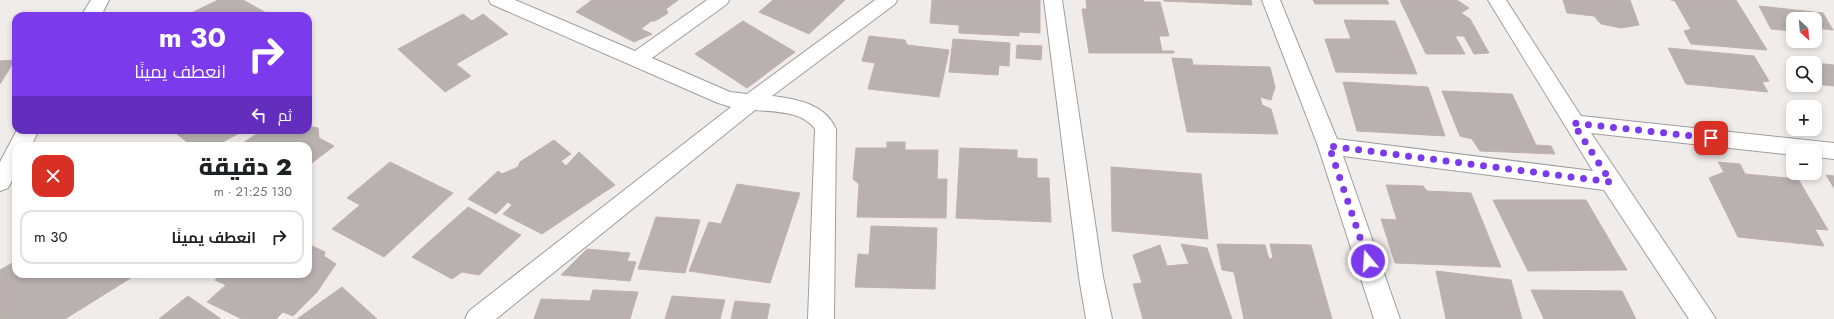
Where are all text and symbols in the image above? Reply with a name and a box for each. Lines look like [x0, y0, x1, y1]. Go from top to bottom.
north arrow [1786, 12, 1822, 48]
map controls [1786, 12, 1822, 180]
text: 30 m [159, 17, 226, 58]
icon: right [240, 28, 292, 80]
button: search [1786, 56, 1822, 92]
text: انعطف يمينًا [134, 59, 226, 85]
button: + [1786, 100, 1822, 136]
icon: left [248, 104, 270, 126]
text: ثم [278, 105, 292, 127]
pin [1694, 121, 1728, 155]
icon: arrive [1700, 127, 1722, 149]
button: − [1786, 144, 1822, 180]
text: 2 دقيقة [199, 149, 292, 184]
button: close [32, 155, 74, 197]
text: 130 m · 21:25 [214, 182, 292, 201]
text: 30 m [34, 226, 67, 248]
icon: right [268, 226, 290, 248]
text: انعطف يمينًا [172, 227, 256, 249]
position arrow [1347, 240, 1389, 282]

